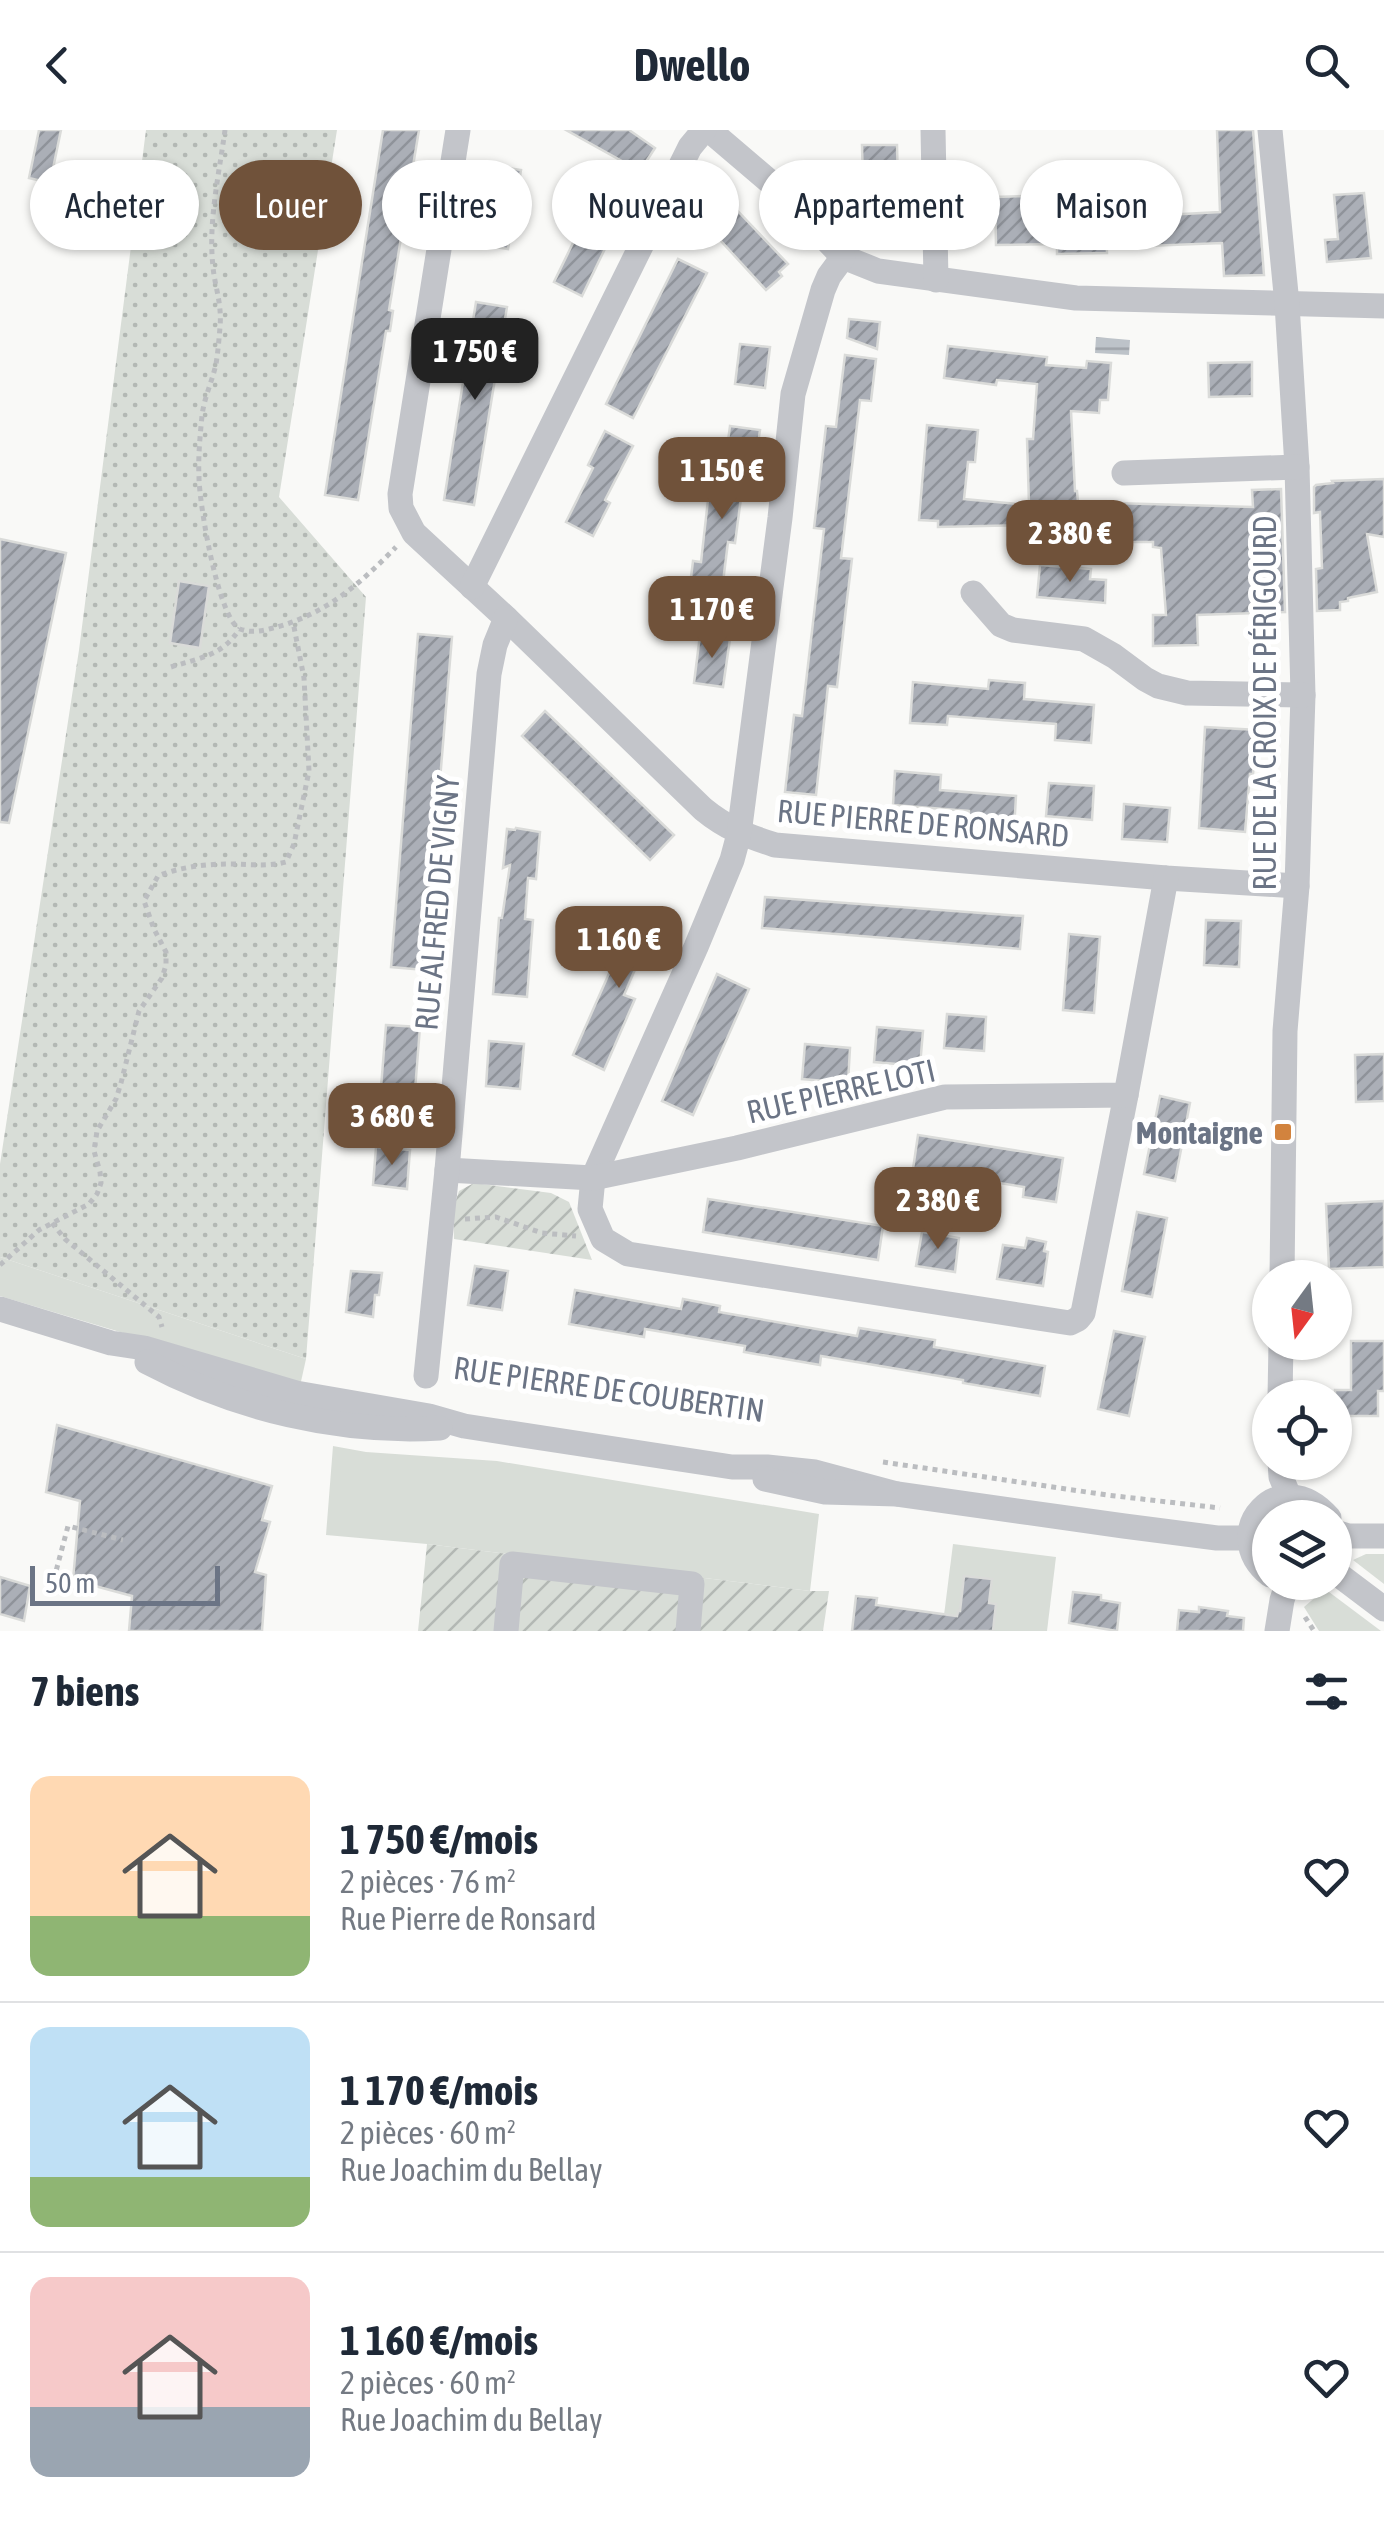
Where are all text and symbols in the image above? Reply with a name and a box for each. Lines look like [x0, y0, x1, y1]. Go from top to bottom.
icon: back [30, 38, 85, 93]
icon: search [1299, 38, 1354, 93]
text: Dwello [634, 39, 750, 91]
chip: Acheter [30, 160, 199, 250]
chip: Louer [219, 160, 362, 250]
chip: Filtres [382, 160, 532, 250]
chip: Nouveau [552, 160, 739, 250]
chip: Appartement [759, 160, 1000, 250]
chip: Maison [1020, 160, 1183, 250]
pin: 1 750 € [383, 318, 567, 403]
text: 1 750 € [433, 332, 517, 369]
pin: 1 150 € [630, 437, 814, 522]
text: 1 150 € [680, 451, 764, 488]
pin: 2 380 € [978, 500, 1162, 585]
text: 2 380 € [1028, 514, 1112, 551]
street label: RUE DE LA CROIX DE PÉRIGOURD [1246, 516, 1283, 890]
pin: 1 170 € [620, 576, 804, 661]
text: 1 170 € [670, 590, 754, 627]
street label: RUE ALFRED DE VIGNY [407, 773, 467, 1032]
street label: RUE PIERRE DE RONSARD [776, 792, 1070, 854]
pin: 1 160 € [527, 906, 711, 991]
text: 1 160 € [577, 920, 661, 957]
street label: RUE PIERRE LOTI [743, 1051, 939, 1131]
pin: 3 680 € [300, 1083, 484, 1168]
text: 3 680 € [350, 1097, 434, 1134]
place label: Montaigne [1136, 1114, 1263, 1151]
marker: Montaigne [1272, 1121, 1294, 1143]
pin: 2 380 € [846, 1167, 1030, 1252]
text: 2 380 € [896, 1181, 980, 1218]
north arrow [1252, 1260, 1352, 1360]
map controls [1252, 1260, 1352, 1600]
street label: RUE PIERRE DE COUBERTIN [451, 1349, 767, 1429]
button: locate [1252, 1380, 1352, 1480]
button: layers [1252, 1500, 1352, 1600]
scale bar [30, 1561, 220, 1606]
text: 50 m [45, 1567, 95, 1599]
icon: filters [1299, 1664, 1354, 1719]
text: 7 biens [30, 1667, 139, 1715]
text: 1 750 €/mois [340, 1815, 538, 1863]
icon: home [110, 1816, 230, 1936]
icon: heart [1299, 1849, 1354, 1904]
text: 2 pièces · 76 m² [340, 1863, 516, 1900]
text: Rue Pierre de Ronsard [340, 1900, 597, 1937]
text: 1 170 €/mois [340, 2066, 538, 2114]
icon: home [110, 2067, 230, 2187]
icon: heart [1299, 2100, 1354, 2155]
text: 2 pièces · 60 m² [340, 2114, 516, 2151]
text: Rue Joachim du Bellay [340, 2151, 602, 2188]
text: 1 160 €/mois [340, 2316, 538, 2364]
icon: home [110, 2317, 230, 2437]
icon: heart [1299, 2350, 1354, 2405]
text: 2 pièces · 60 m² [340, 2364, 516, 2401]
text: Rue Joachim du Bellay [340, 2401, 602, 2438]

